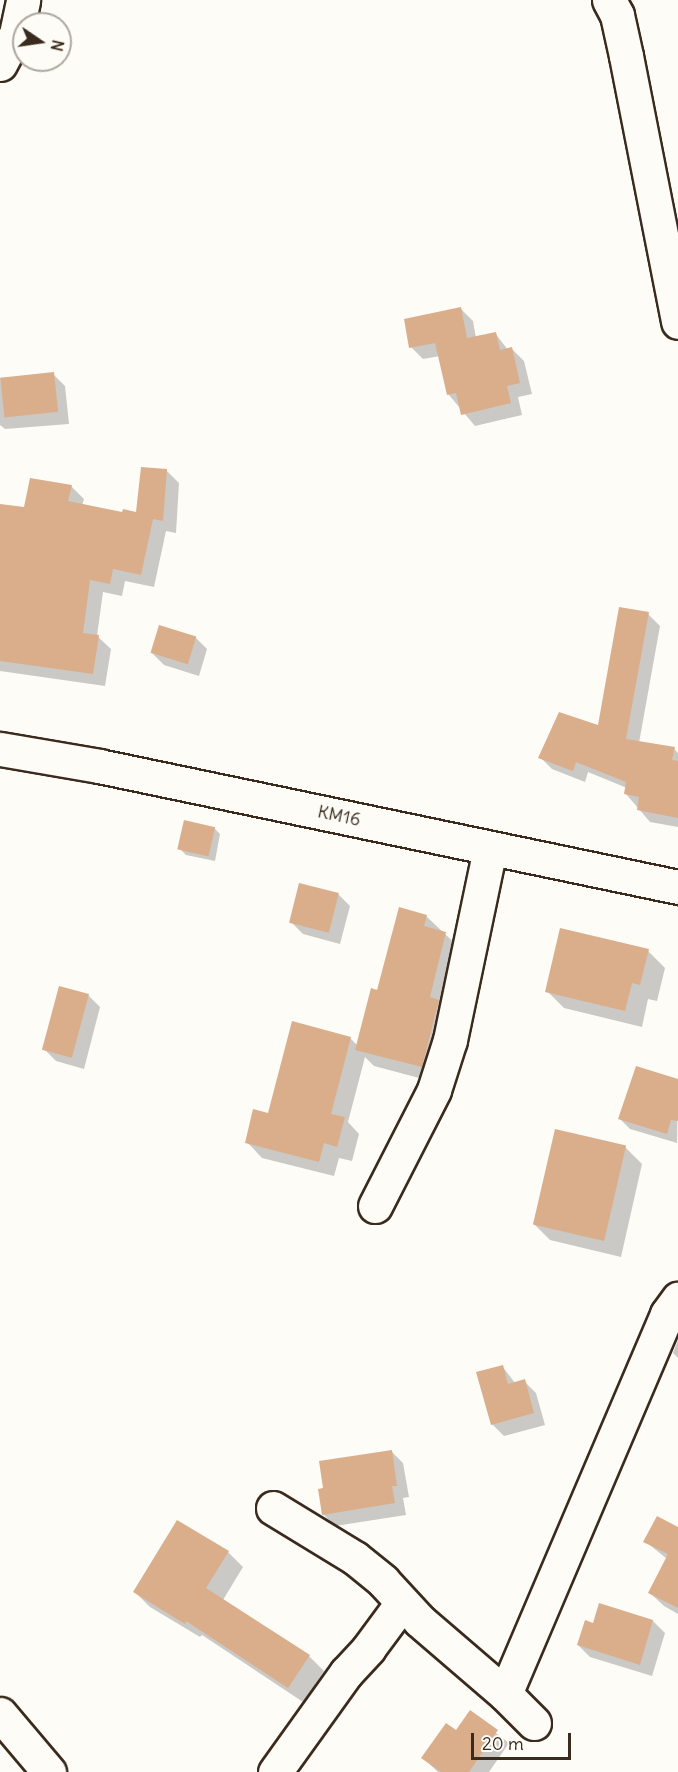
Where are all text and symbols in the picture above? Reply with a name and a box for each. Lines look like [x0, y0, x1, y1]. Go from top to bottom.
north arrow [12, 12, 72, 72]
text: N [47, 38, 69, 53]
street label: KM16 [316, 801, 362, 831]
scale bar [474, 1721, 574, 1759]
text: 20 m [482, 1732, 524, 1755]

